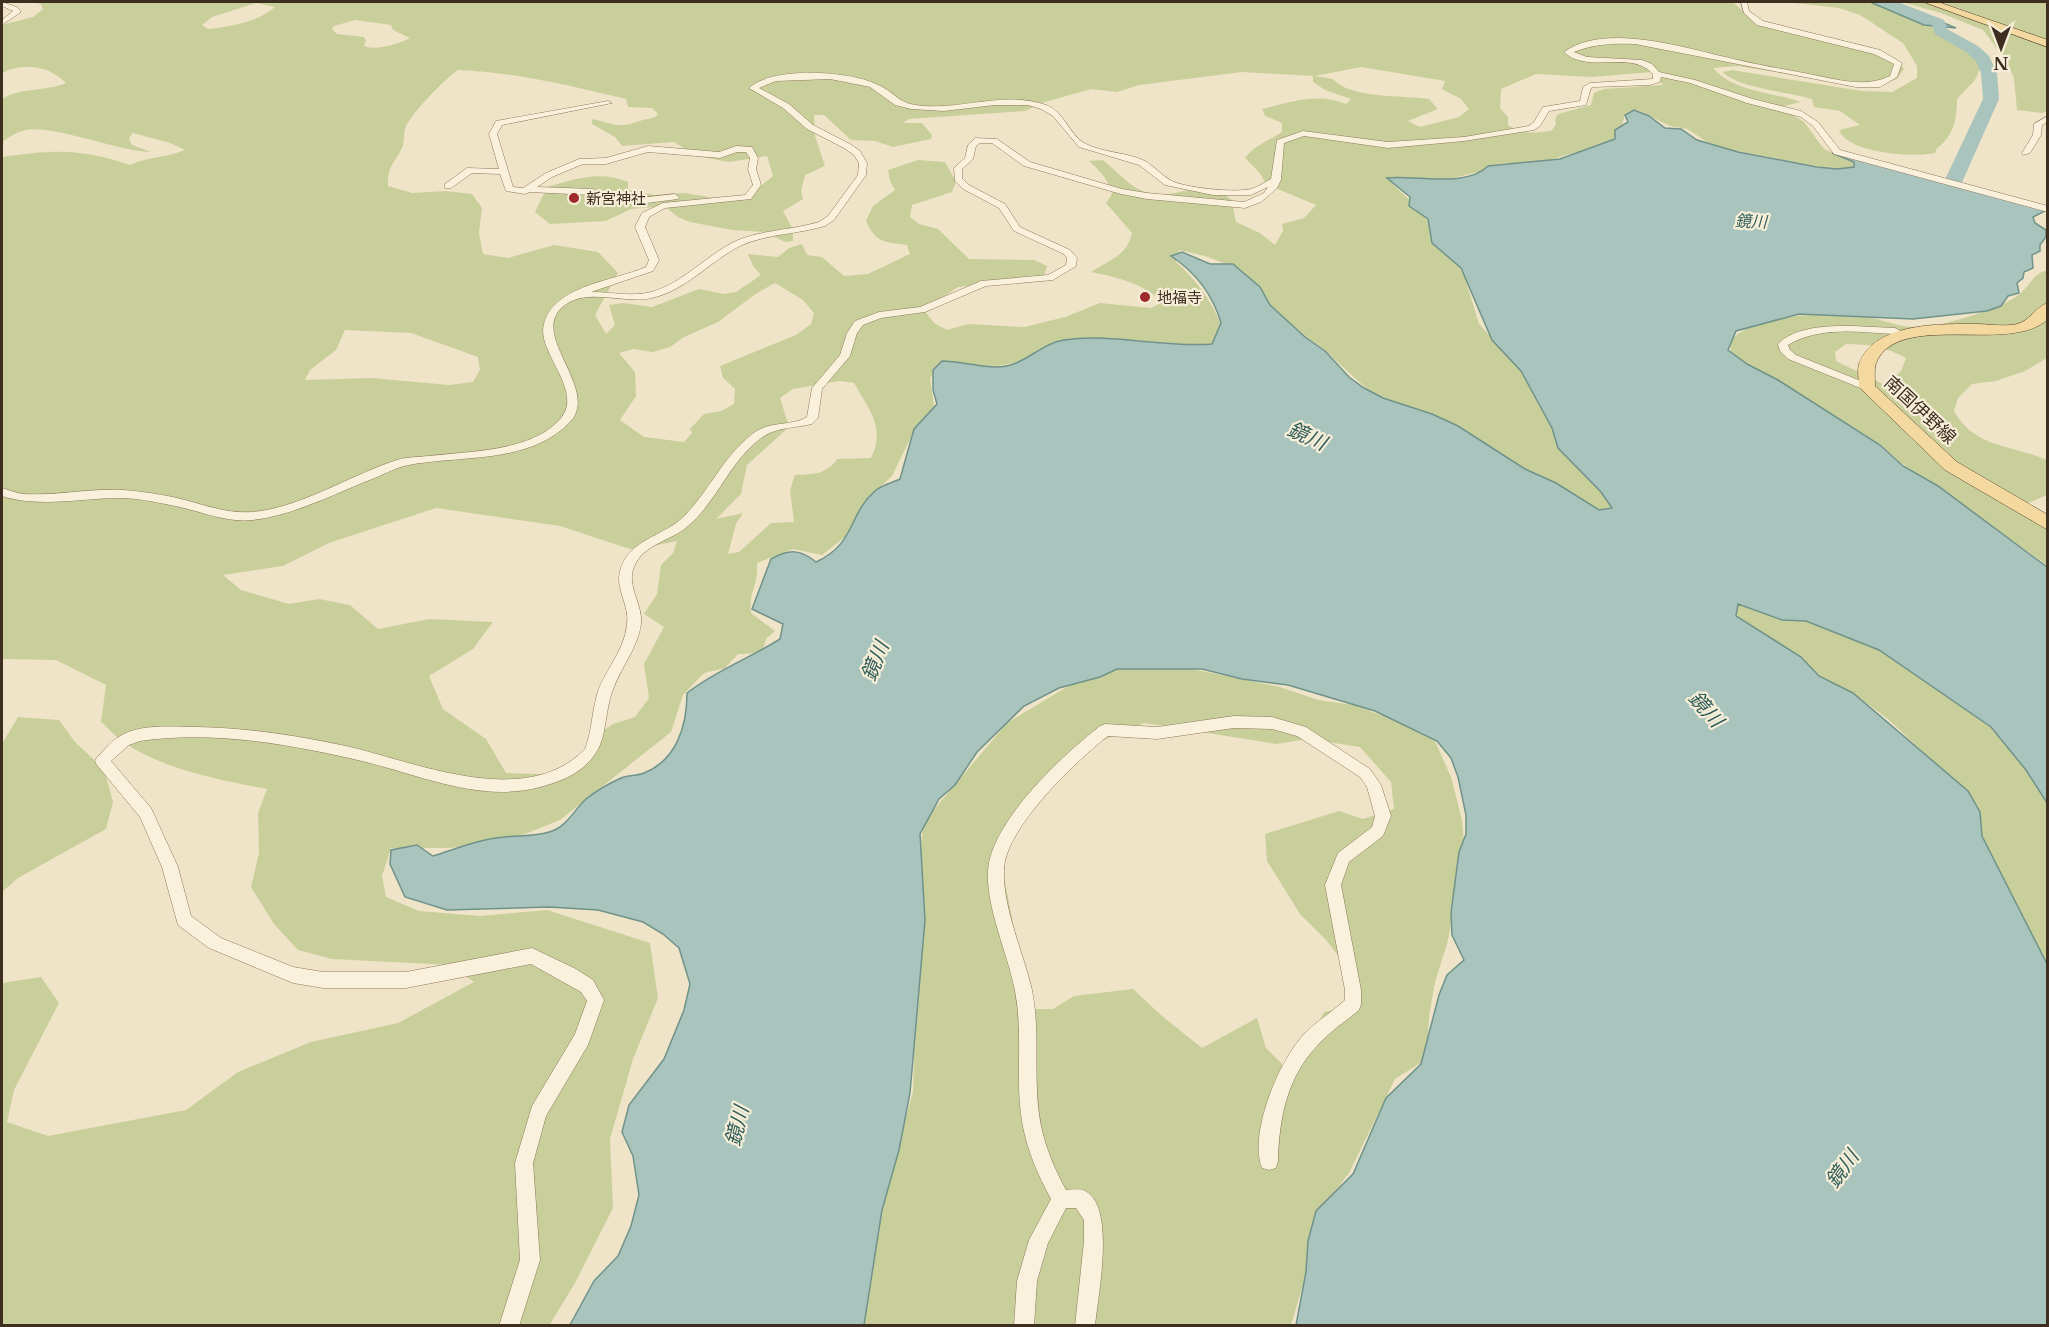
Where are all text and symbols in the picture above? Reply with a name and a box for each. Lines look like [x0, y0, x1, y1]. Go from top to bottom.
north arrow [1971, 18, 2031, 78]
text: N [1993, 53, 2009, 73]
place label: 新宮神社 [586, 189, 646, 208]
marker: 新宮神社 [567, 191, 581, 205]
water label: 鏡川 [1735, 210, 1769, 232]
place label: 地福寺 [1157, 288, 1202, 307]
marker: 地福寺 [1138, 290, 1152, 304]
street label: 南国伊野線 [1880, 371, 1960, 449]
water label: 鏡川 [1284, 417, 1332, 456]
water label: 鏡川 [856, 636, 894, 684]
water label: 鏡川 [1684, 686, 1730, 733]
water label: 鏡川 [721, 1102, 754, 1148]
water label: 鏡川 [1821, 1144, 1865, 1192]

